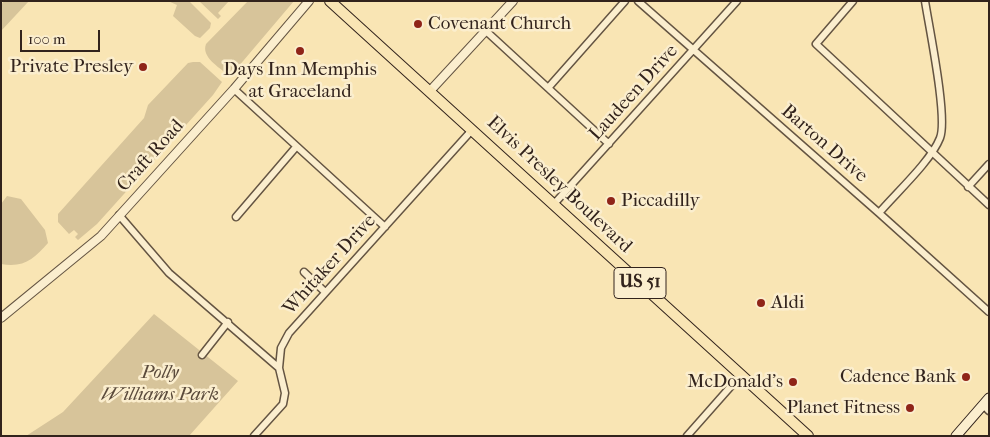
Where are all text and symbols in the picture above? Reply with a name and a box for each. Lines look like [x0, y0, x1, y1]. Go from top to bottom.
place label: Covenant Church [428, 13, 571, 35]
marker: Covenant Church [412, 18, 424, 30]
scale bar [22, 20, 102, 52]
text: 100 m [28, 30, 66, 48]
street label: Laudeen Drive [585, 40, 683, 146]
marker: Days Inn Memphis at Graceland [294, 45, 306, 57]
place label: Private Presley [10, 56, 133, 78]
place label: Days Inn Memphis at Graceland [223, 59, 377, 103]
marker: Private Presley [137, 61, 149, 73]
street label: Barton Drive [776, 100, 872, 188]
street label: Elvis Presley Boulevard [482, 112, 636, 258]
street label: Craft Road [113, 115, 189, 197]
place label: Piccadilly [621, 190, 700, 212]
marker: Piccadilly [605, 195, 617, 207]
street label: Whitaker Drive [279, 210, 381, 320]
road number: US 51 [614, 268, 666, 298]
place label: Aldi [771, 292, 804, 314]
marker: Aldi [755, 297, 767, 309]
park label: Polly Williams Park [101, 362, 219, 406]
place label: Cadence Bank [840, 366, 956, 388]
place label: McDonald's [687, 371, 783, 393]
marker: Cadence Bank [960, 371, 972, 383]
marker: McDonald's [787, 376, 799, 388]
place label: Planet Fitness [786, 397, 900, 419]
marker: Planet Fitness [904, 402, 916, 414]

